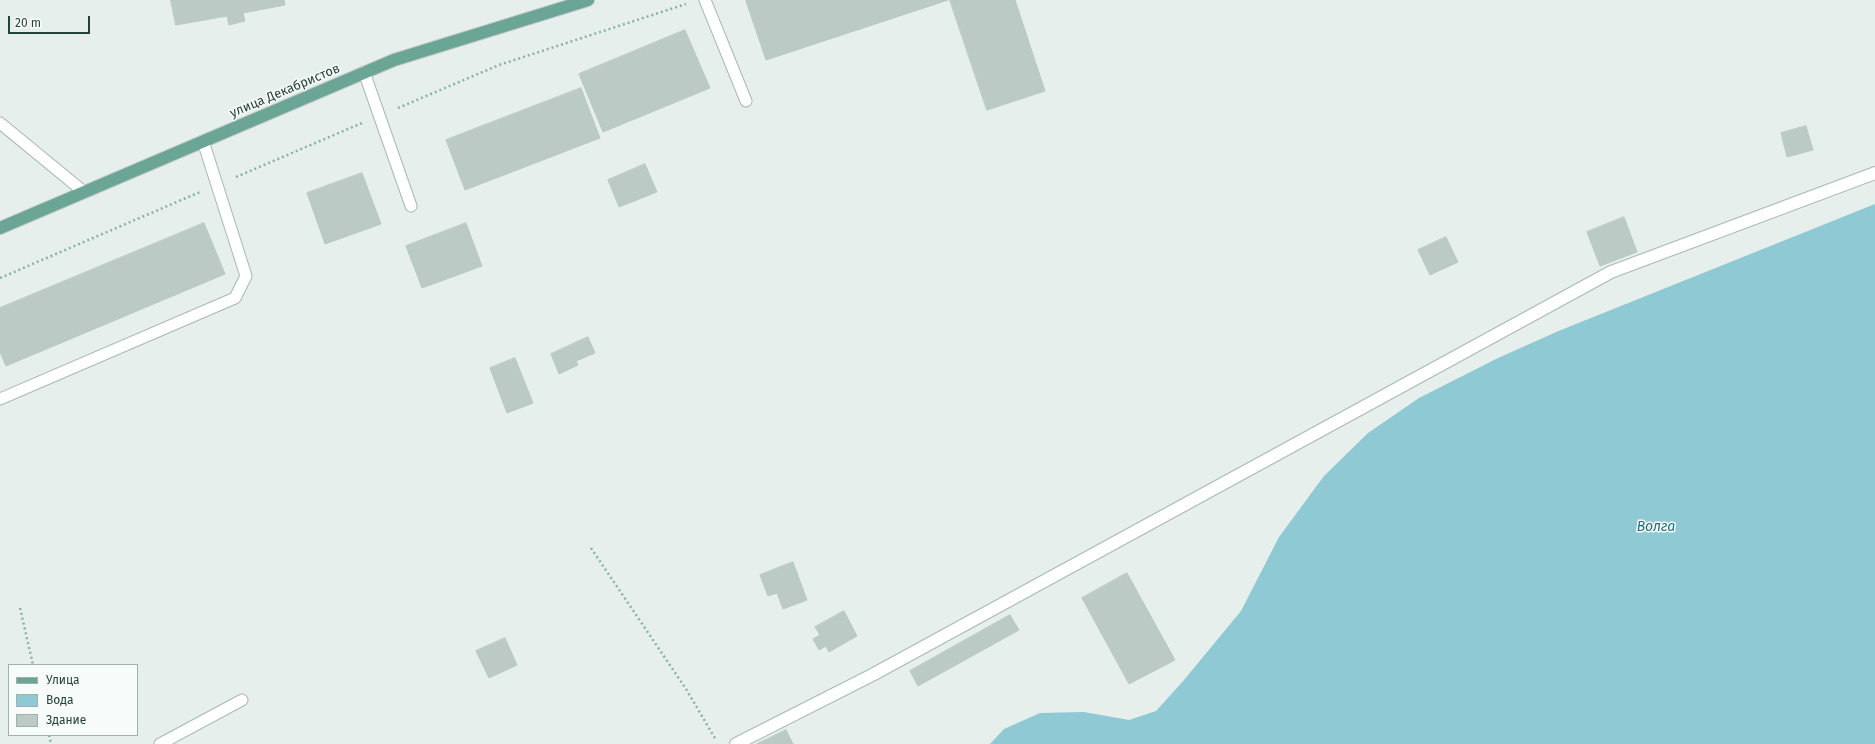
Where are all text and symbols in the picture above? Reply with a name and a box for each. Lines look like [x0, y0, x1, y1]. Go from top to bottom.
scale bar [10, 8, 92, 34]
text: 20 m [15, 16, 41, 30]
street label: улица Декабристов [228, 61, 342, 121]
water label: Волга [1637, 519, 1675, 535]
legend [8, 664, 138, 736]
text: Улица [46, 673, 80, 687]
text: Вода [46, 693, 73, 707]
text: Здание [46, 713, 86, 727]

